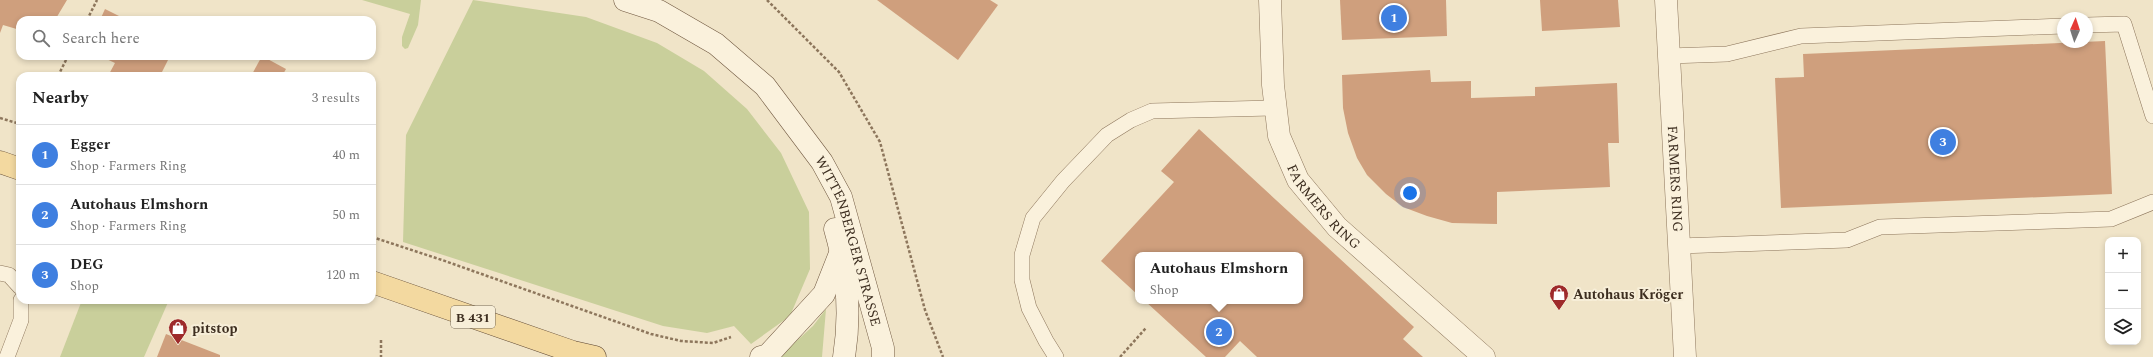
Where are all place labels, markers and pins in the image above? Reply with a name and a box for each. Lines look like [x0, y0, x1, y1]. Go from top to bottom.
pin: 1 [1381, 3, 1407, 33]
pin: 3 [1930, 127, 1956, 157]
shop icon: Autohaus Kröger [1548, 283, 1570, 311]
place label: Autohaus Kröger [1573, 284, 1683, 305]
shop icon: pitstop [167, 317, 189, 345]
pin: 2 [1206, 317, 1232, 347]
place label: pitstop [192, 318, 238, 339]

